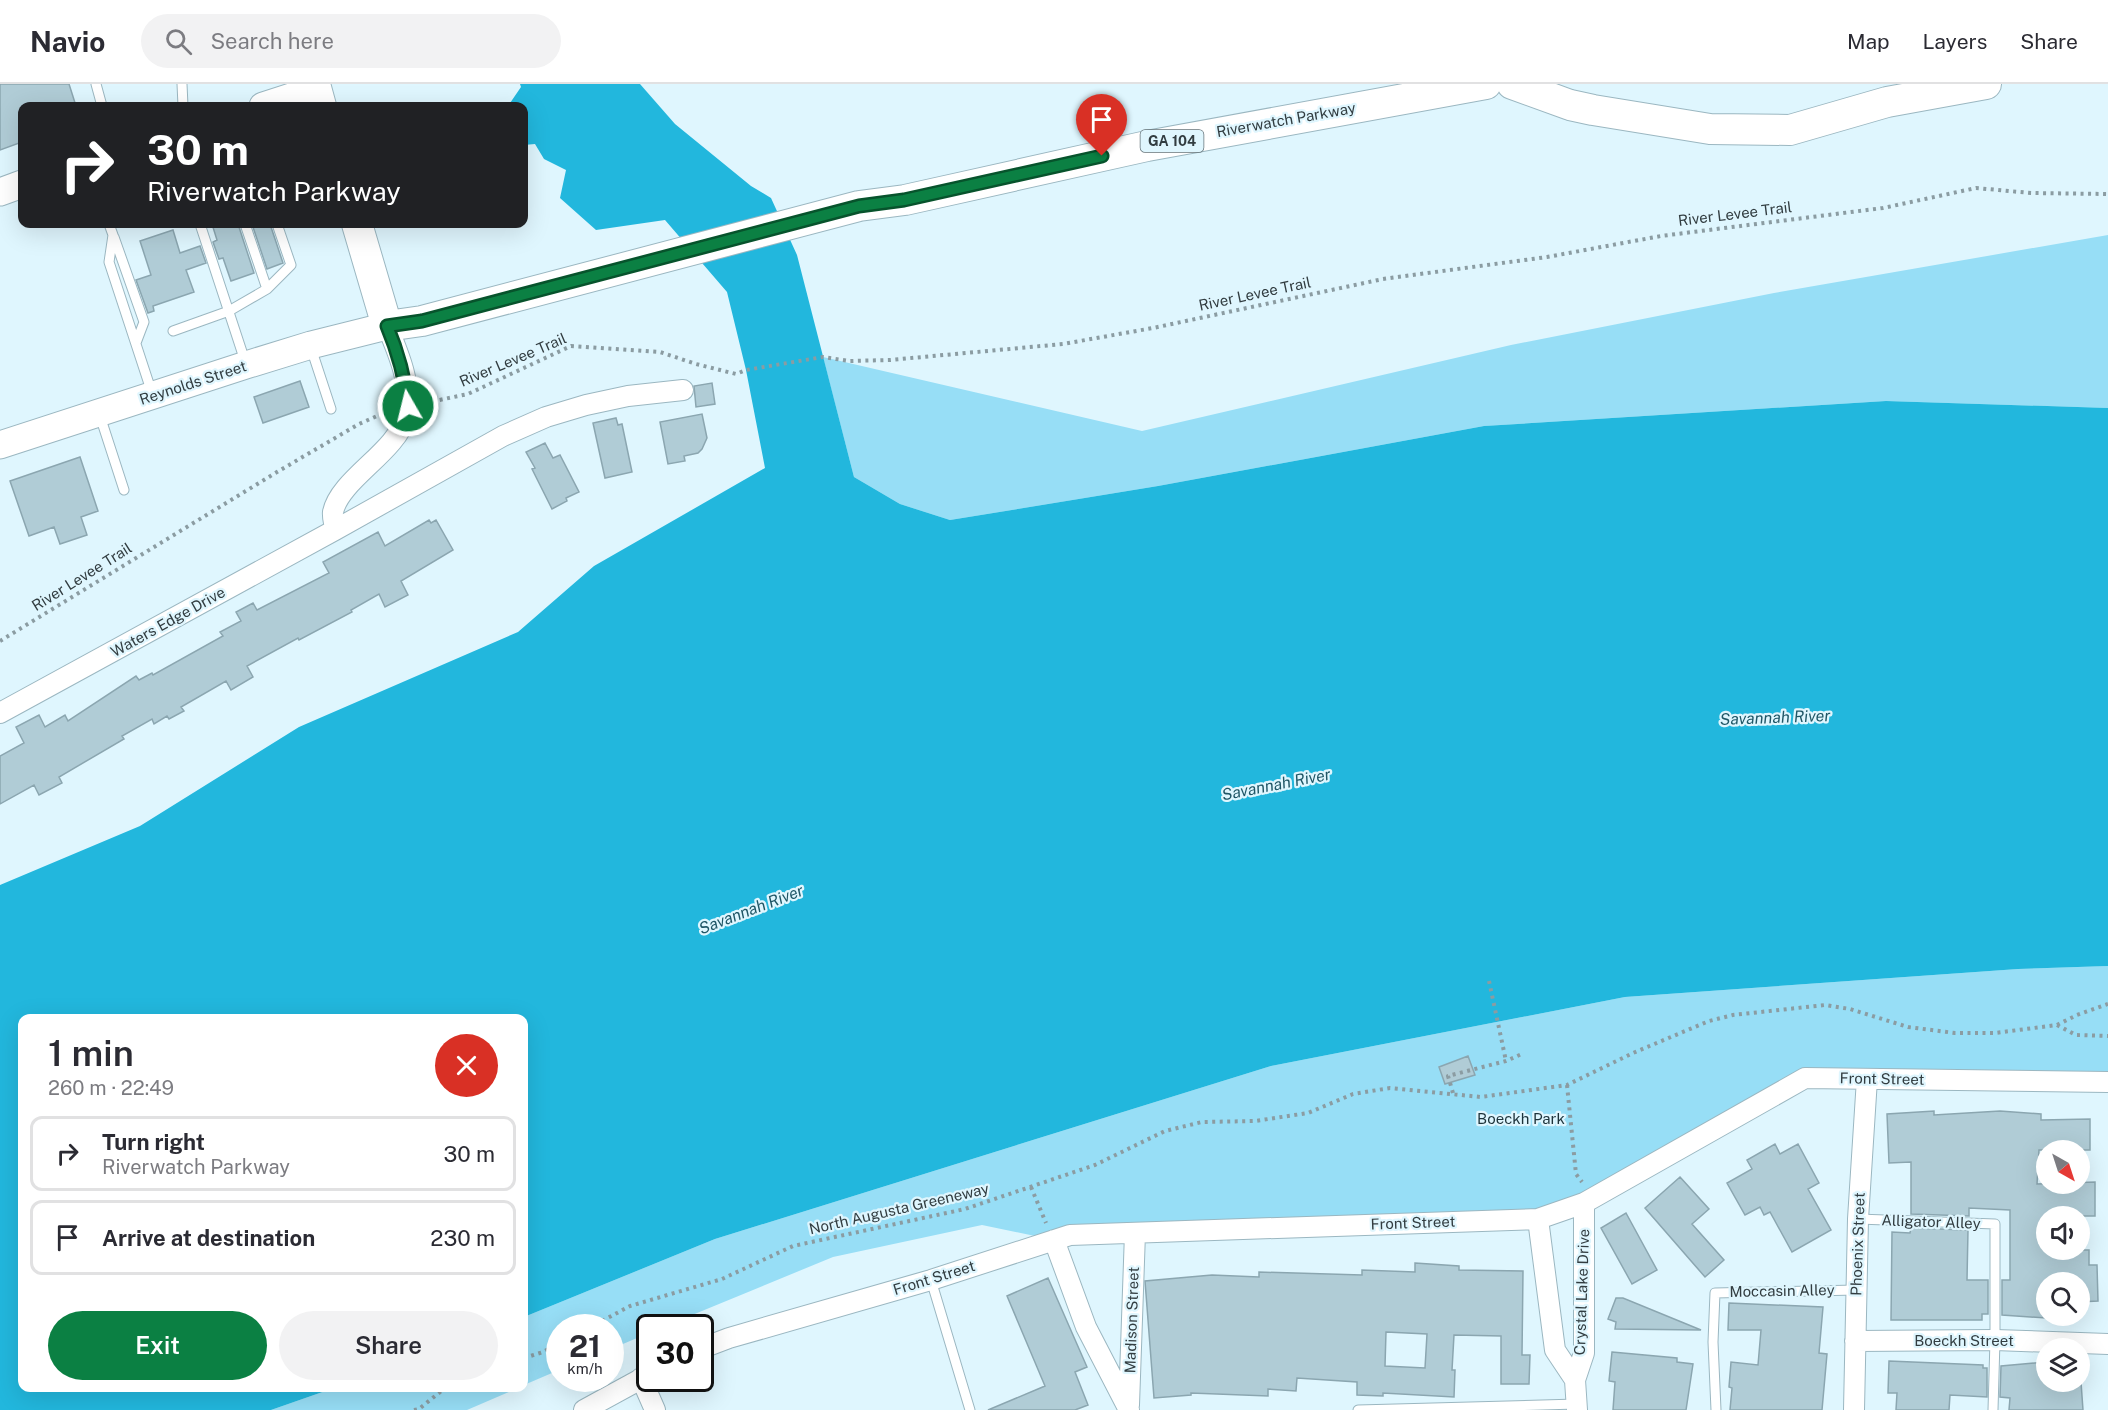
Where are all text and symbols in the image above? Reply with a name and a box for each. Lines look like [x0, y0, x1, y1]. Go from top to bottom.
search box [141, 14, 561, 68]
text: Navio [30, 25, 105, 58]
icon: search [162, 25, 195, 58]
text: Search here [210, 28, 334, 54]
text: Map [1847, 29, 1890, 54]
text: Layers [1923, 29, 1987, 54]
text: Share [2020, 29, 2078, 54]
pin [1076, 94, 1127, 156]
street label: Riverwatch Parkway [1215, 99, 1357, 140]
icon: arrive [1085, 103, 1118, 136]
text: 30 m [147, 125, 249, 174]
icon: right [48, 126, 126, 204]
road number: GA 104 [1140, 130, 1204, 152]
text: Riverwatch Parkway [147, 175, 401, 207]
street label: River Levee Trail [1677, 198, 1793, 229]
street label: River Levee Trail [1197, 273, 1313, 314]
street label: River Levee Trail [457, 329, 569, 390]
street label: Reynolds Street [137, 357, 249, 408]
position arrow [376, 374, 440, 438]
street label: River Levee Trail [29, 539, 135, 614]
street label: Waters Edge Drive [108, 583, 228, 660]
water label: Savannah River [1719, 706, 1832, 729]
water label: Savannah River [1220, 764, 1333, 804]
water label: Savannah River [696, 880, 807, 938]
text: 1 min [48, 1032, 134, 1074]
button: close [435, 1034, 498, 1097]
street label: Front Street [1839, 1069, 1925, 1088]
text: 260 m · 22:49 [48, 1076, 174, 1100]
park label: Boeckh Park [1477, 1110, 1565, 1127]
text: Turn right [102, 1129, 205, 1155]
icon: right [51, 1137, 84, 1170]
north arrow [2036, 1140, 2090, 1194]
map controls [2036, 1140, 2090, 1392]
text: 30 m [443, 1141, 495, 1167]
text: Riverwatch Parkway [102, 1155, 290, 1179]
street label: North Augusta Greeneway [807, 1180, 990, 1237]
street label: Phoenix Street [1847, 1192, 1868, 1296]
button: sound [2036, 1206, 2090, 1260]
street label: Alligator Alley [1881, 1211, 1981, 1232]
street label: Front Street [1370, 1213, 1456, 1232]
icon: arrive [51, 1221, 84, 1254]
text: Arrive at destination [102, 1225, 315, 1251]
text: 230 m [430, 1225, 495, 1251]
street label: Crystal Lake Drive [1571, 1228, 1592, 1356]
street label: Front Street [891, 1257, 977, 1298]
street label: Madison Street [1121, 1266, 1142, 1373]
button: search [2036, 1272, 2090, 1326]
street label: Moccasin Alley [1729, 1281, 1835, 1300]
button: Exit [48, 1311, 267, 1380]
button: Share [279, 1311, 498, 1380]
speed limit sign: 30 [636, 1314, 714, 1392]
text: 21 [569, 1328, 601, 1364]
street label: Boeckh Street [1914, 1332, 2014, 1349]
button: layers [2036, 1338, 2090, 1392]
text: km/h [567, 1360, 603, 1377]

